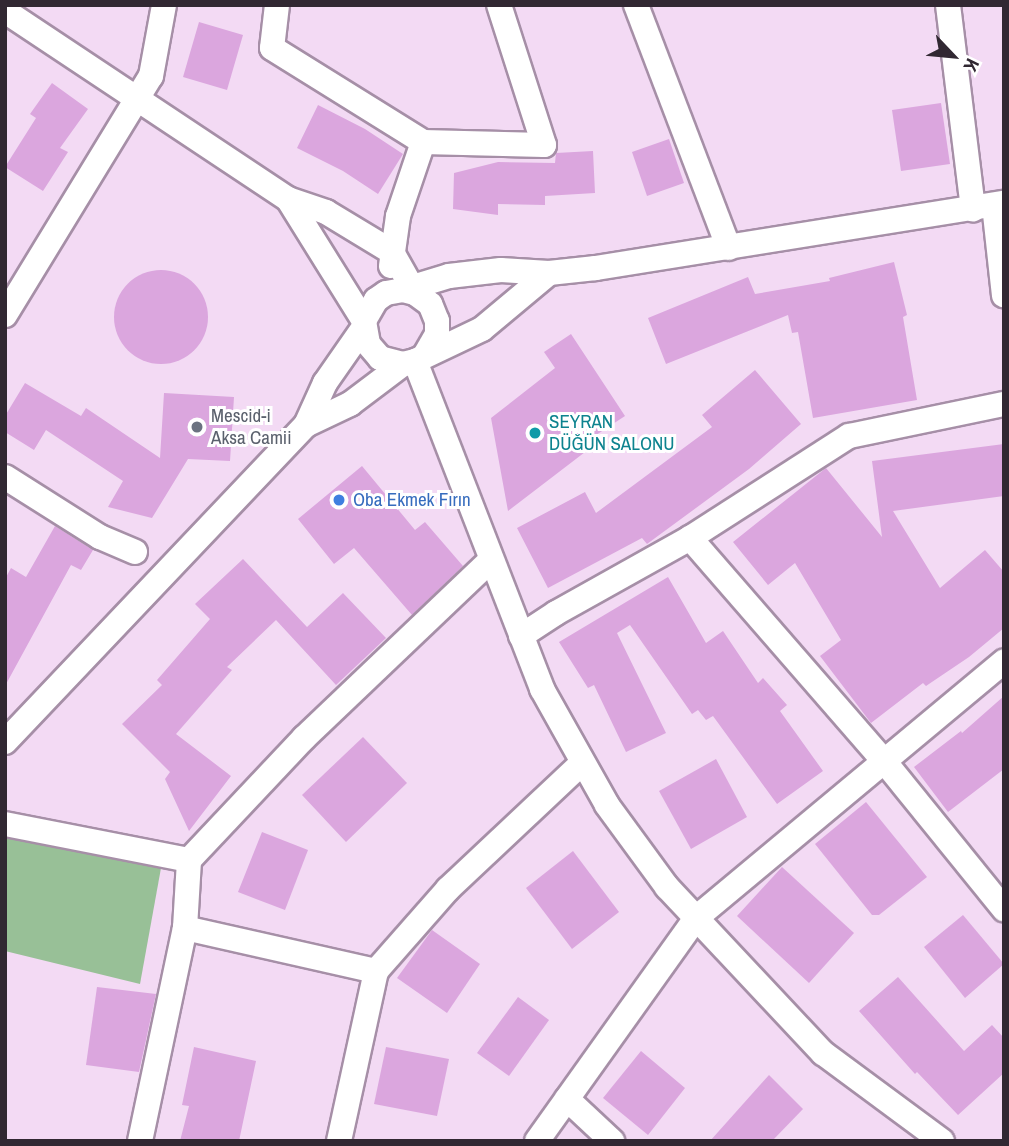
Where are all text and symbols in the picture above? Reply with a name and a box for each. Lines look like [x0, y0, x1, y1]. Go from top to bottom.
north arrow [918, 21, 988, 91]
text: K [958, 54, 986, 76]
place label: Mescid-i Aksa Camii [211, 405, 292, 449]
place label: SEYRAN DÜĞÜN SALONU [549, 411, 675, 455]
marker: Mescid-i Aksa Camii [189, 419, 205, 435]
marker: SEYRAN DÜĞÜN SALONU [527, 425, 543, 441]
place label: Oba Ekmek Fırın [353, 489, 471, 511]
marker: Oba Ekmek Fırın [331, 492, 347, 508]

